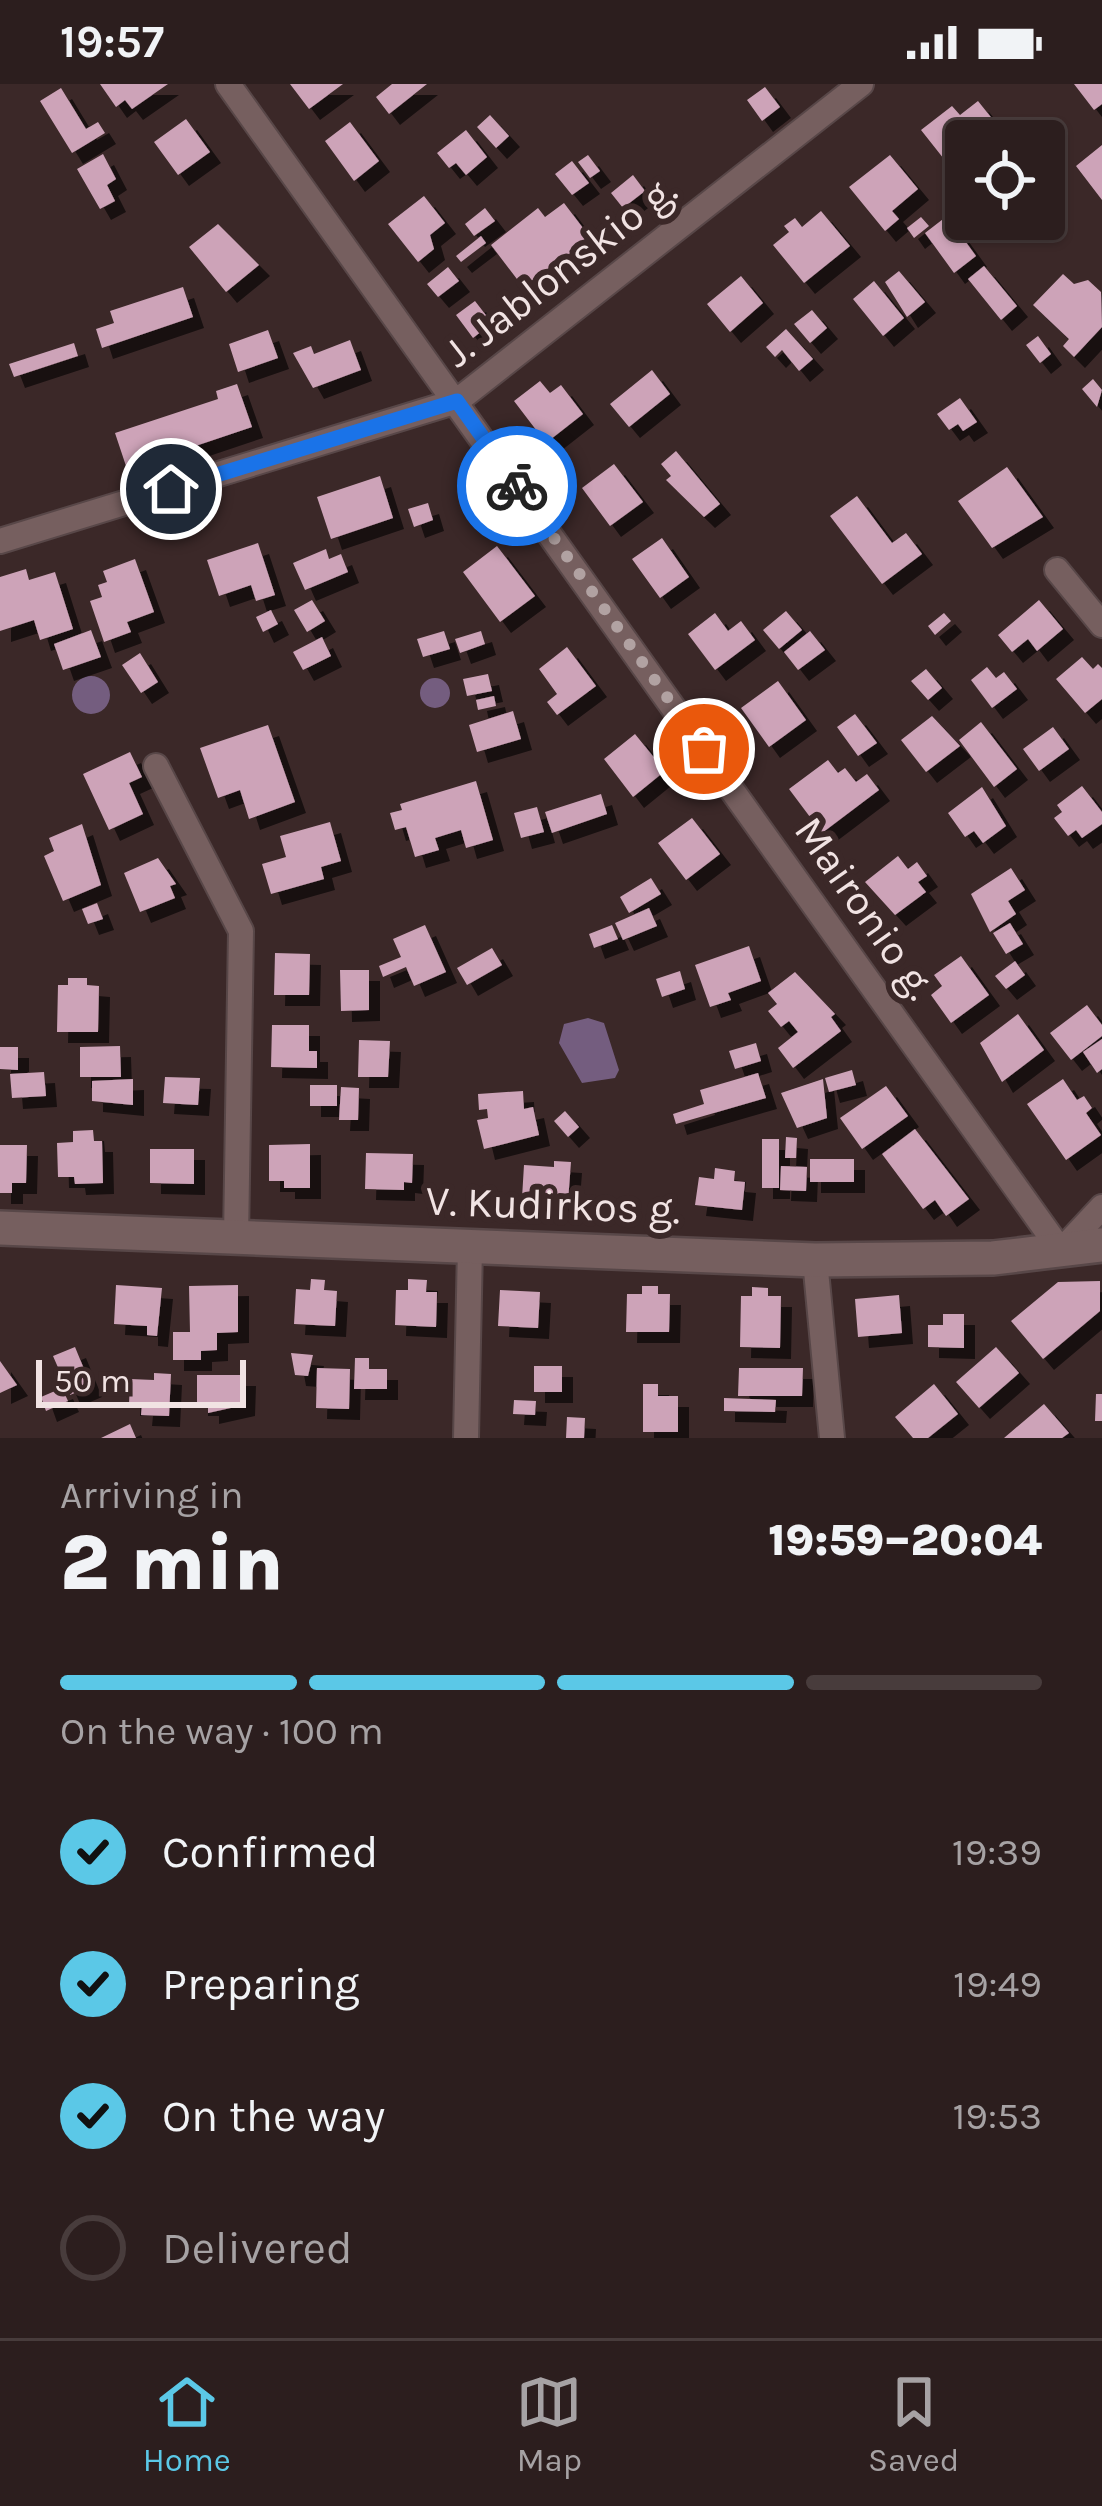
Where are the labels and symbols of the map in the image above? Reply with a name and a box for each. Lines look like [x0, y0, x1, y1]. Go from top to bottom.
street label: J. Jablonskio g. [434, 165, 686, 377]
courier [457, 426, 577, 546]
pin [120, 438, 222, 540]
pin [653, 698, 755, 800]
street label: Maironio g. [784, 807, 946, 1009]
street label: V. Kudirkos g. [425, 1176, 681, 1234]
scale bar [36, 1354, 246, 1407]

